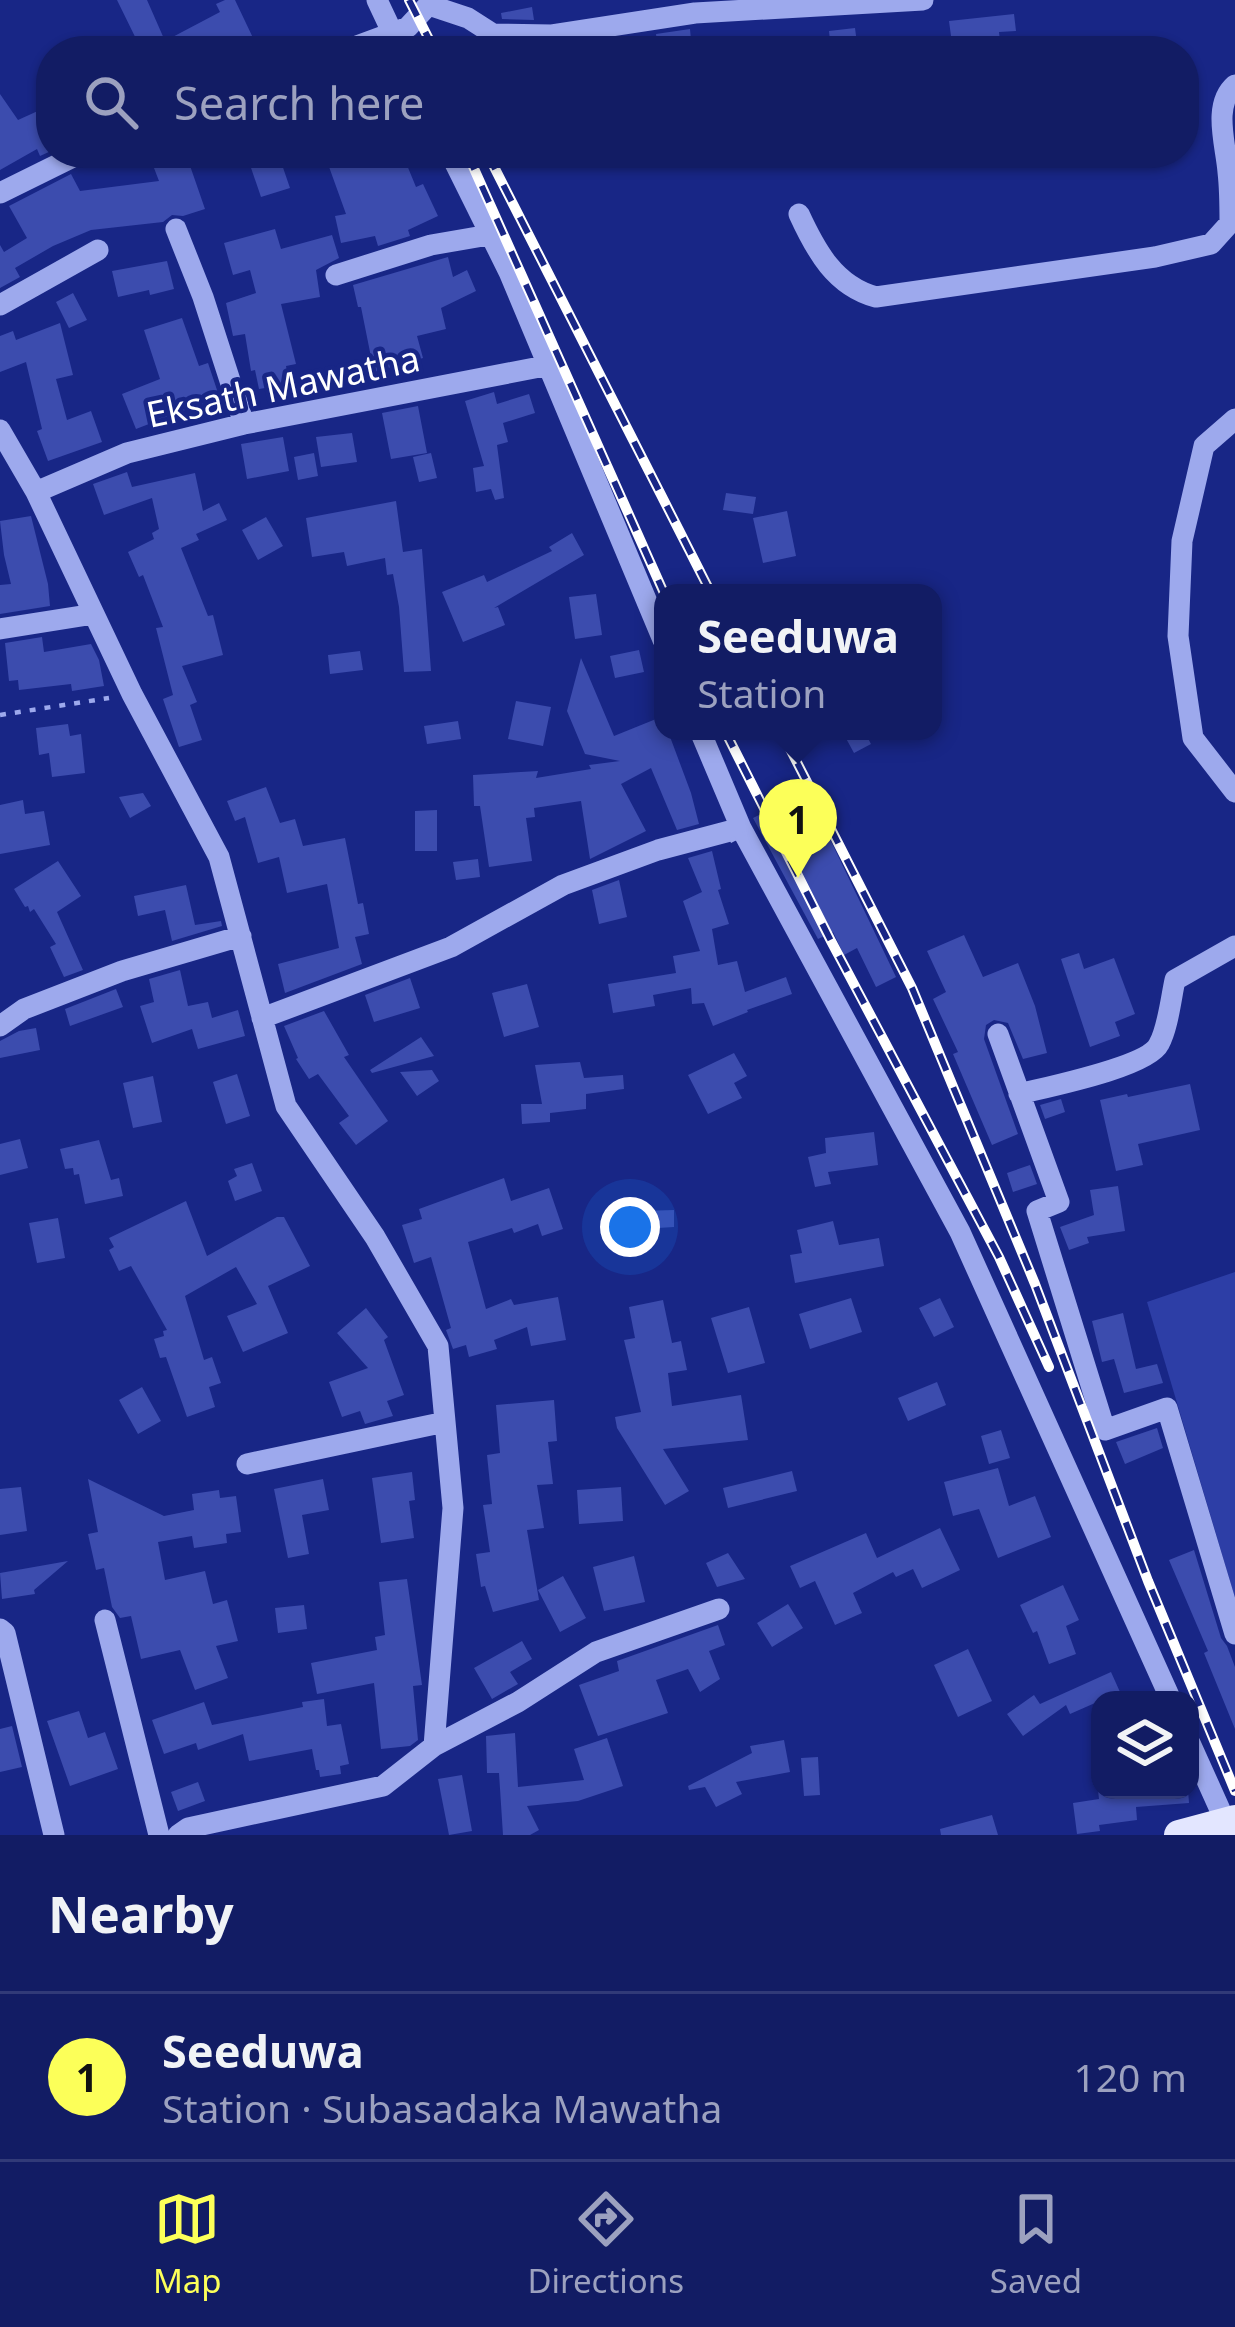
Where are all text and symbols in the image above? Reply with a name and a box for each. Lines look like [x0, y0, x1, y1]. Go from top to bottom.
search box [36, 36, 1199, 168]
icon: search [78, 69, 144, 135]
text: Search here [174, 72, 424, 133]
street label: Eksath Mawatha [142, 333, 424, 439]
popup [654, 584, 942, 740]
text: Seeduwa [697, 605, 899, 666]
text: Station [697, 666, 826, 719]
pin: 1 [759, 779, 837, 878]
your location [600, 1197, 660, 1257]
map controls [1091, 1691, 1199, 1799]
button: layers [1091, 1691, 1199, 1799]
text: Nearby [48, 1878, 234, 1948]
text: Seeduwa [162, 2020, 364, 2081]
text: 1 [76, 2050, 98, 2103]
text: 120 m [1073, 2050, 1187, 2103]
text: Station · Subasadaka Mawatha [162, 2081, 722, 2134]
tab: Map [153, 2186, 222, 2303]
tab: Directions [527, 2186, 684, 2303]
tab: Saved [990, 2186, 1082, 2303]

